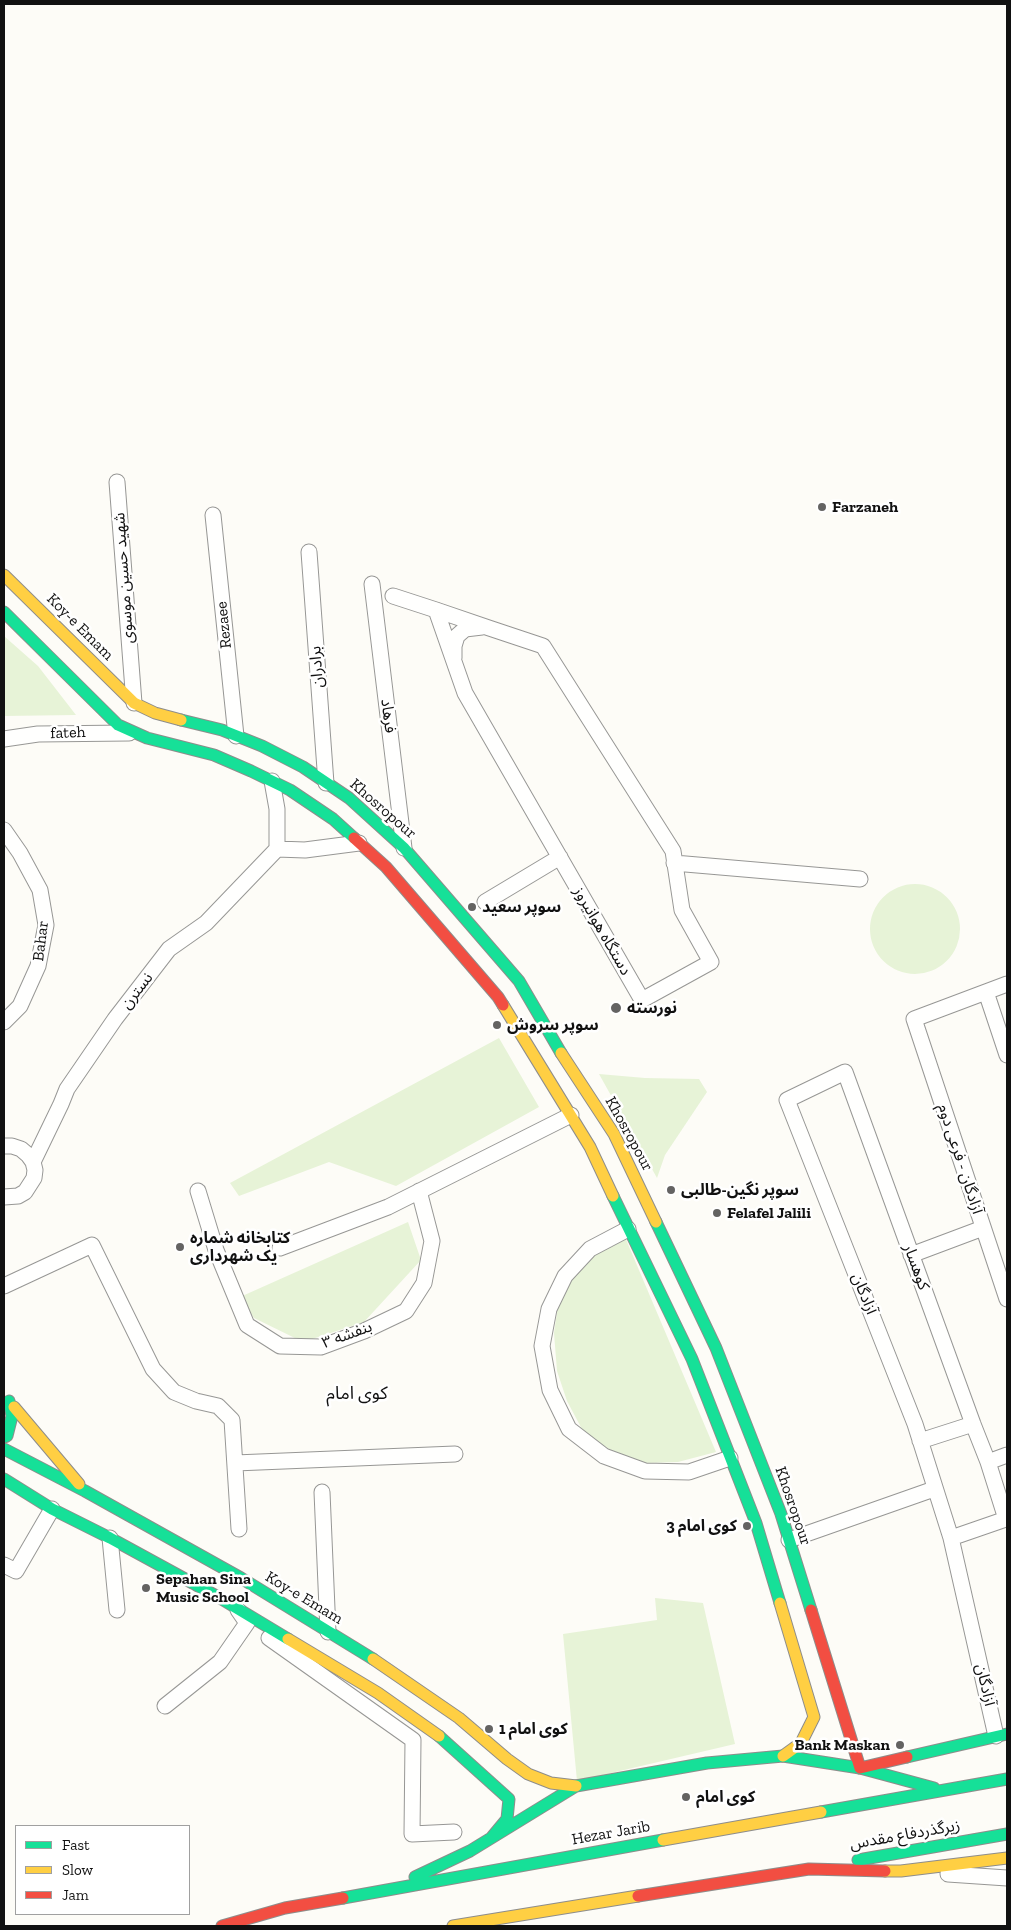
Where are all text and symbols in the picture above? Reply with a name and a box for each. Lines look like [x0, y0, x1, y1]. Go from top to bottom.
place label: Farzaneh [832, 497, 898, 517]
marker: Farzaneh [816, 501, 828, 513]
street label: شهید حسین موسوی [110, 512, 138, 644]
street label: Koy-e Emam [42, 589, 118, 665]
street label: Rezaee [212, 600, 236, 650]
street label: برادران [306, 645, 328, 689]
street label: فرهاد [376, 698, 400, 734]
street label: fateh [50, 723, 86, 743]
street label: Khosropour [346, 775, 420, 843]
street label: دستگاه هوانیروز [569, 883, 635, 979]
place label: سوپر سعید [482, 897, 561, 917]
marker: سوپر سعید [466, 901, 478, 913]
street label: Bahar [29, 920, 53, 962]
street label: نسترن [117, 969, 157, 1013]
place label: نورسته [627, 998, 677, 1018]
marker: نورسته [609, 1001, 623, 1015]
place label: سوپر سروش [507, 1015, 599, 1035]
marker: سوپر سروش [491, 1019, 503, 1031]
street label: Khosropour [601, 1093, 657, 1175]
street label: آزادگان - فرعی دوم [933, 1101, 987, 1217]
place label: سوپر نگین-طالبی [681, 1180, 799, 1200]
marker: سوپر نگین-طالبی [665, 1184, 677, 1196]
place label: Felafel Jalili [727, 1203, 811, 1223]
marker: Felafel Jalili [711, 1207, 723, 1219]
place label: کتابخانه شماره یک شهرداری [190, 1228, 290, 1266]
marker: کتابخانه شماره یک شهرداری [174, 1241, 186, 1253]
street label: کوهسار [899, 1241, 933, 1293]
street label: آزادگان [847, 1271, 881, 1317]
street label: بنفشه ۳ [319, 1317, 375, 1353]
district label: کوی امام [326, 1383, 388, 1405]
street label: Khosropour [771, 1464, 815, 1548]
place label: کوی امام 3 [666, 1516, 737, 1536]
marker: کوی امام 3 [741, 1520, 753, 1532]
street label: Koy-e Emam [262, 1567, 346, 1629]
place label: Sepahan Sina Music School [156, 1569, 251, 1607]
marker: Sepahan Sina Music School [140, 1582, 152, 1594]
street label: آزادگان [971, 1662, 999, 1708]
place label: کوی امام 1 [499, 1719, 568, 1739]
marker: کوی امام 1 [483, 1723, 495, 1735]
place label: Bank Maskan [794, 1735, 890, 1755]
marker: Bank Maskan [894, 1739, 906, 1751]
place label: کوی امام [696, 1787, 755, 1807]
marker: کوی امام [680, 1791, 692, 1803]
street label: زیرگذردفاع مقدس [848, 1816, 962, 1854]
street label: Hezar Jarib [570, 1817, 652, 1849]
legend [15, 1825, 190, 1915]
text: Fast [62, 1836, 90, 1854]
text: Slow [62, 1861, 93, 1879]
text: Jam [62, 1886, 89, 1904]

